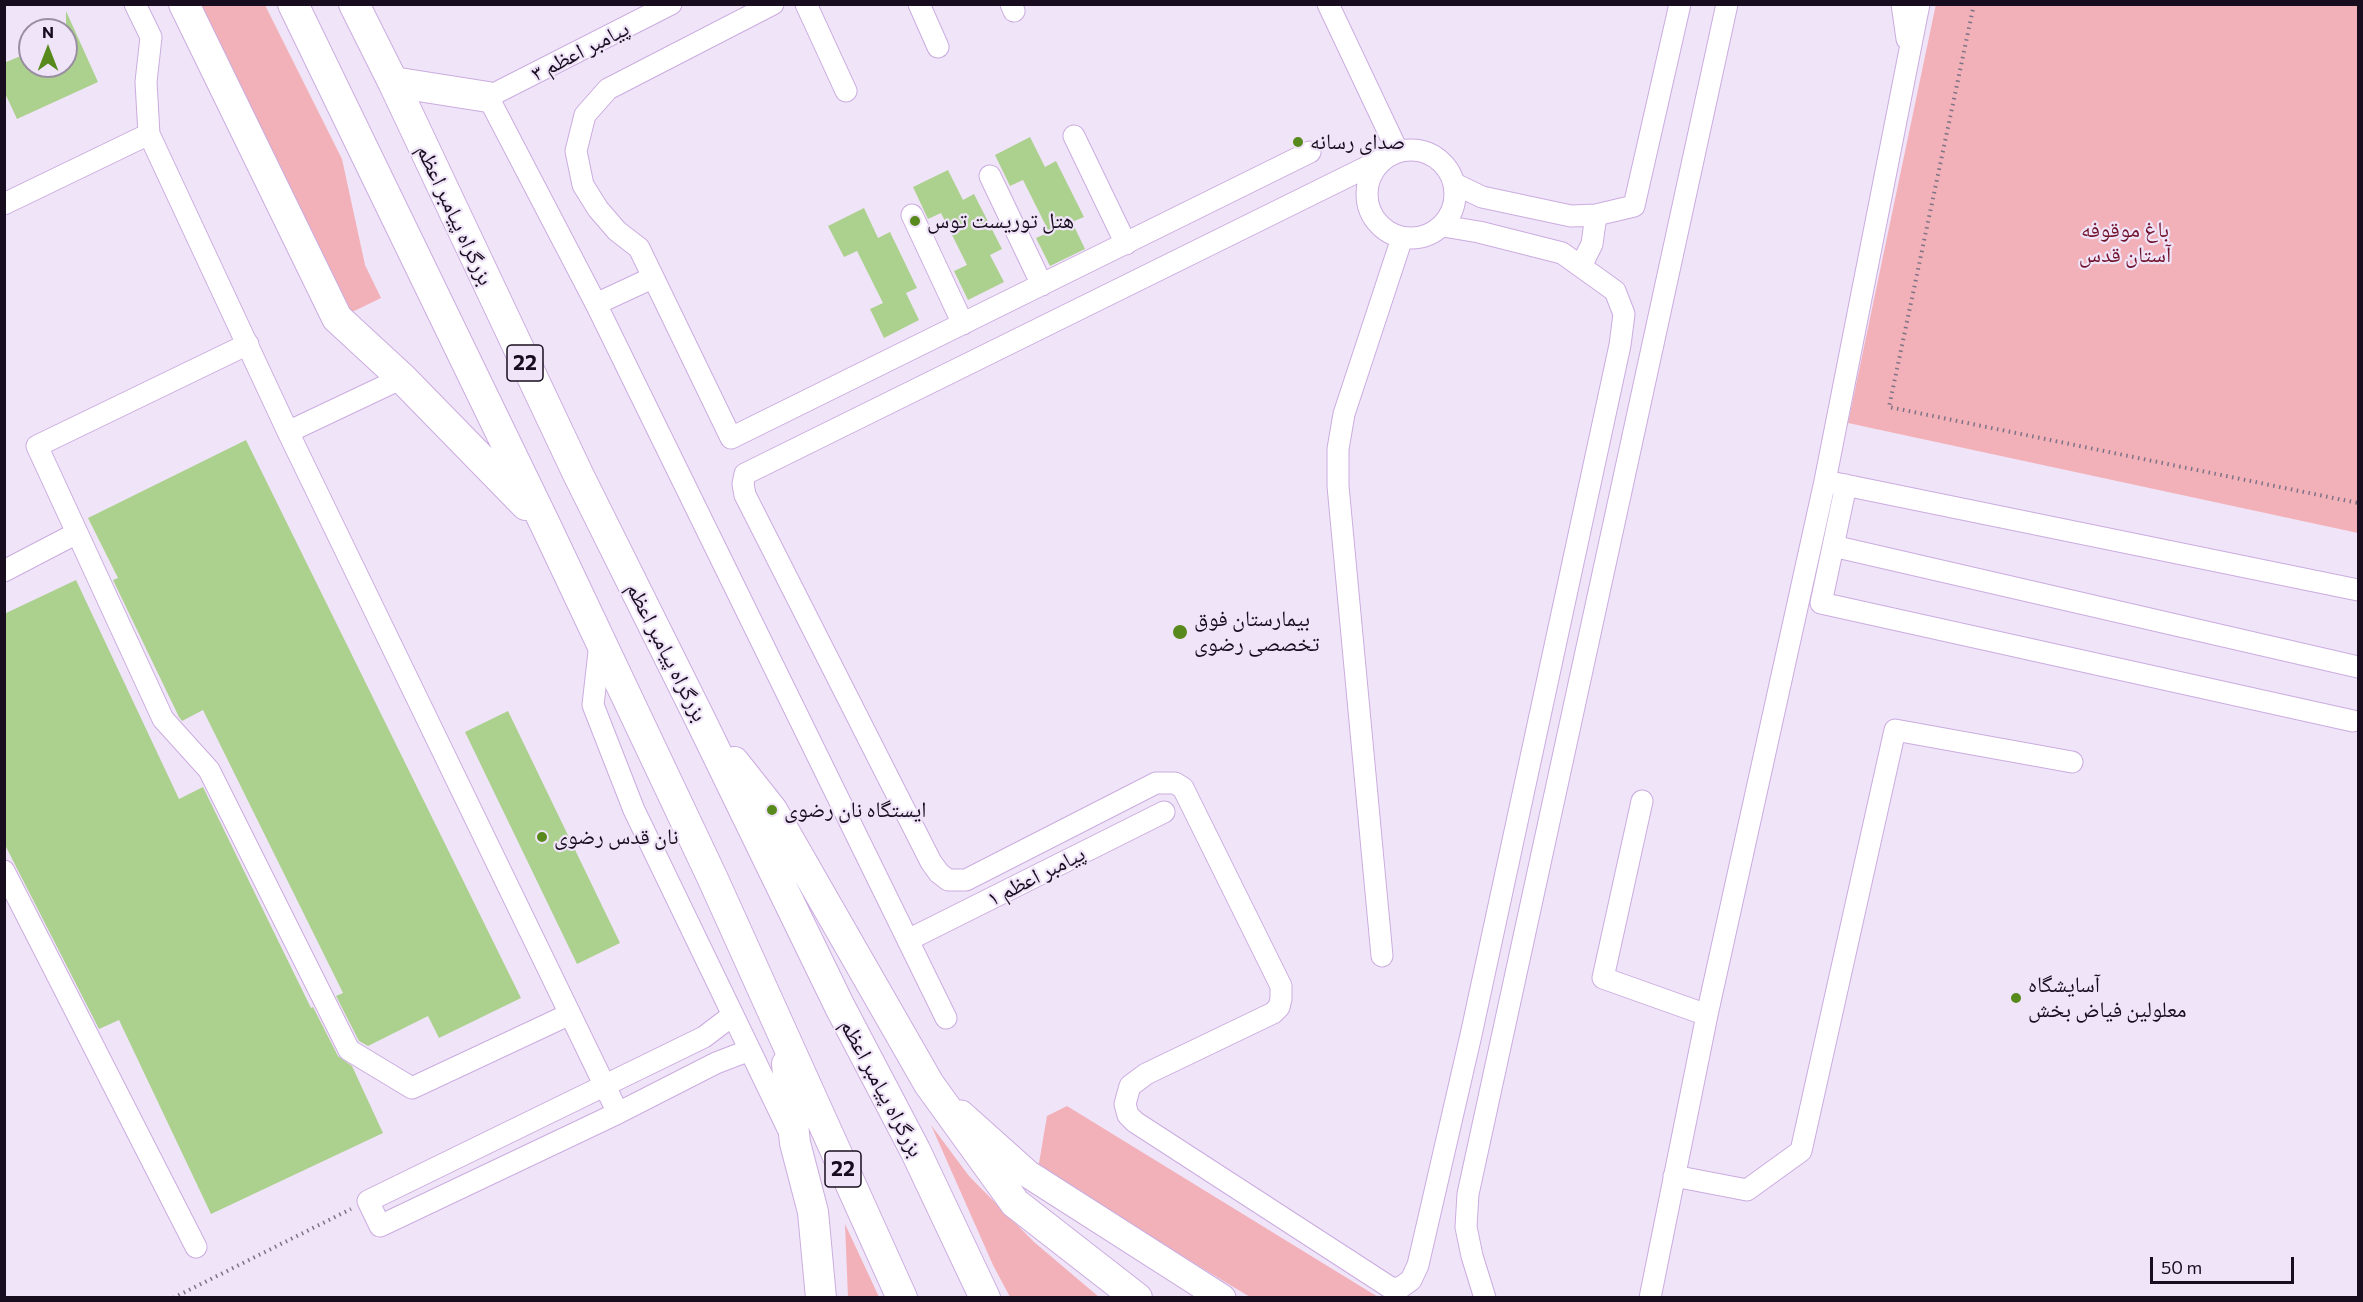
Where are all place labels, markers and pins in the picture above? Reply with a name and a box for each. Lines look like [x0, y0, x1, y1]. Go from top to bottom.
place label: صدای رسانه [1310, 129, 1405, 155]
marker: صدای رسانه [1291, 135, 1305, 149]
place label: هتل توریست توس [927, 208, 1074, 234]
marker: هتل توریست توس [908, 214, 922, 228]
place label: بیمارستان فوق تخصصی رضوی [1194, 606, 1319, 658]
marker: بیمارستان فوق تخصصی رضوی [1171, 623, 1189, 641]
place label: ایستگاه نان رضوی [784, 797, 927, 823]
marker: ایستگاه نان رضوی [765, 803, 779, 817]
place label: نان قدس رضوی [554, 824, 679, 850]
marker: نان قدس رضوی [535, 830, 549, 844]
place label: آسایشگاه معلولین فیاض بخش [2028, 972, 2187, 1023]
marker: آسایشگاه معلولین فیاض بخش [2009, 991, 2023, 1005]

